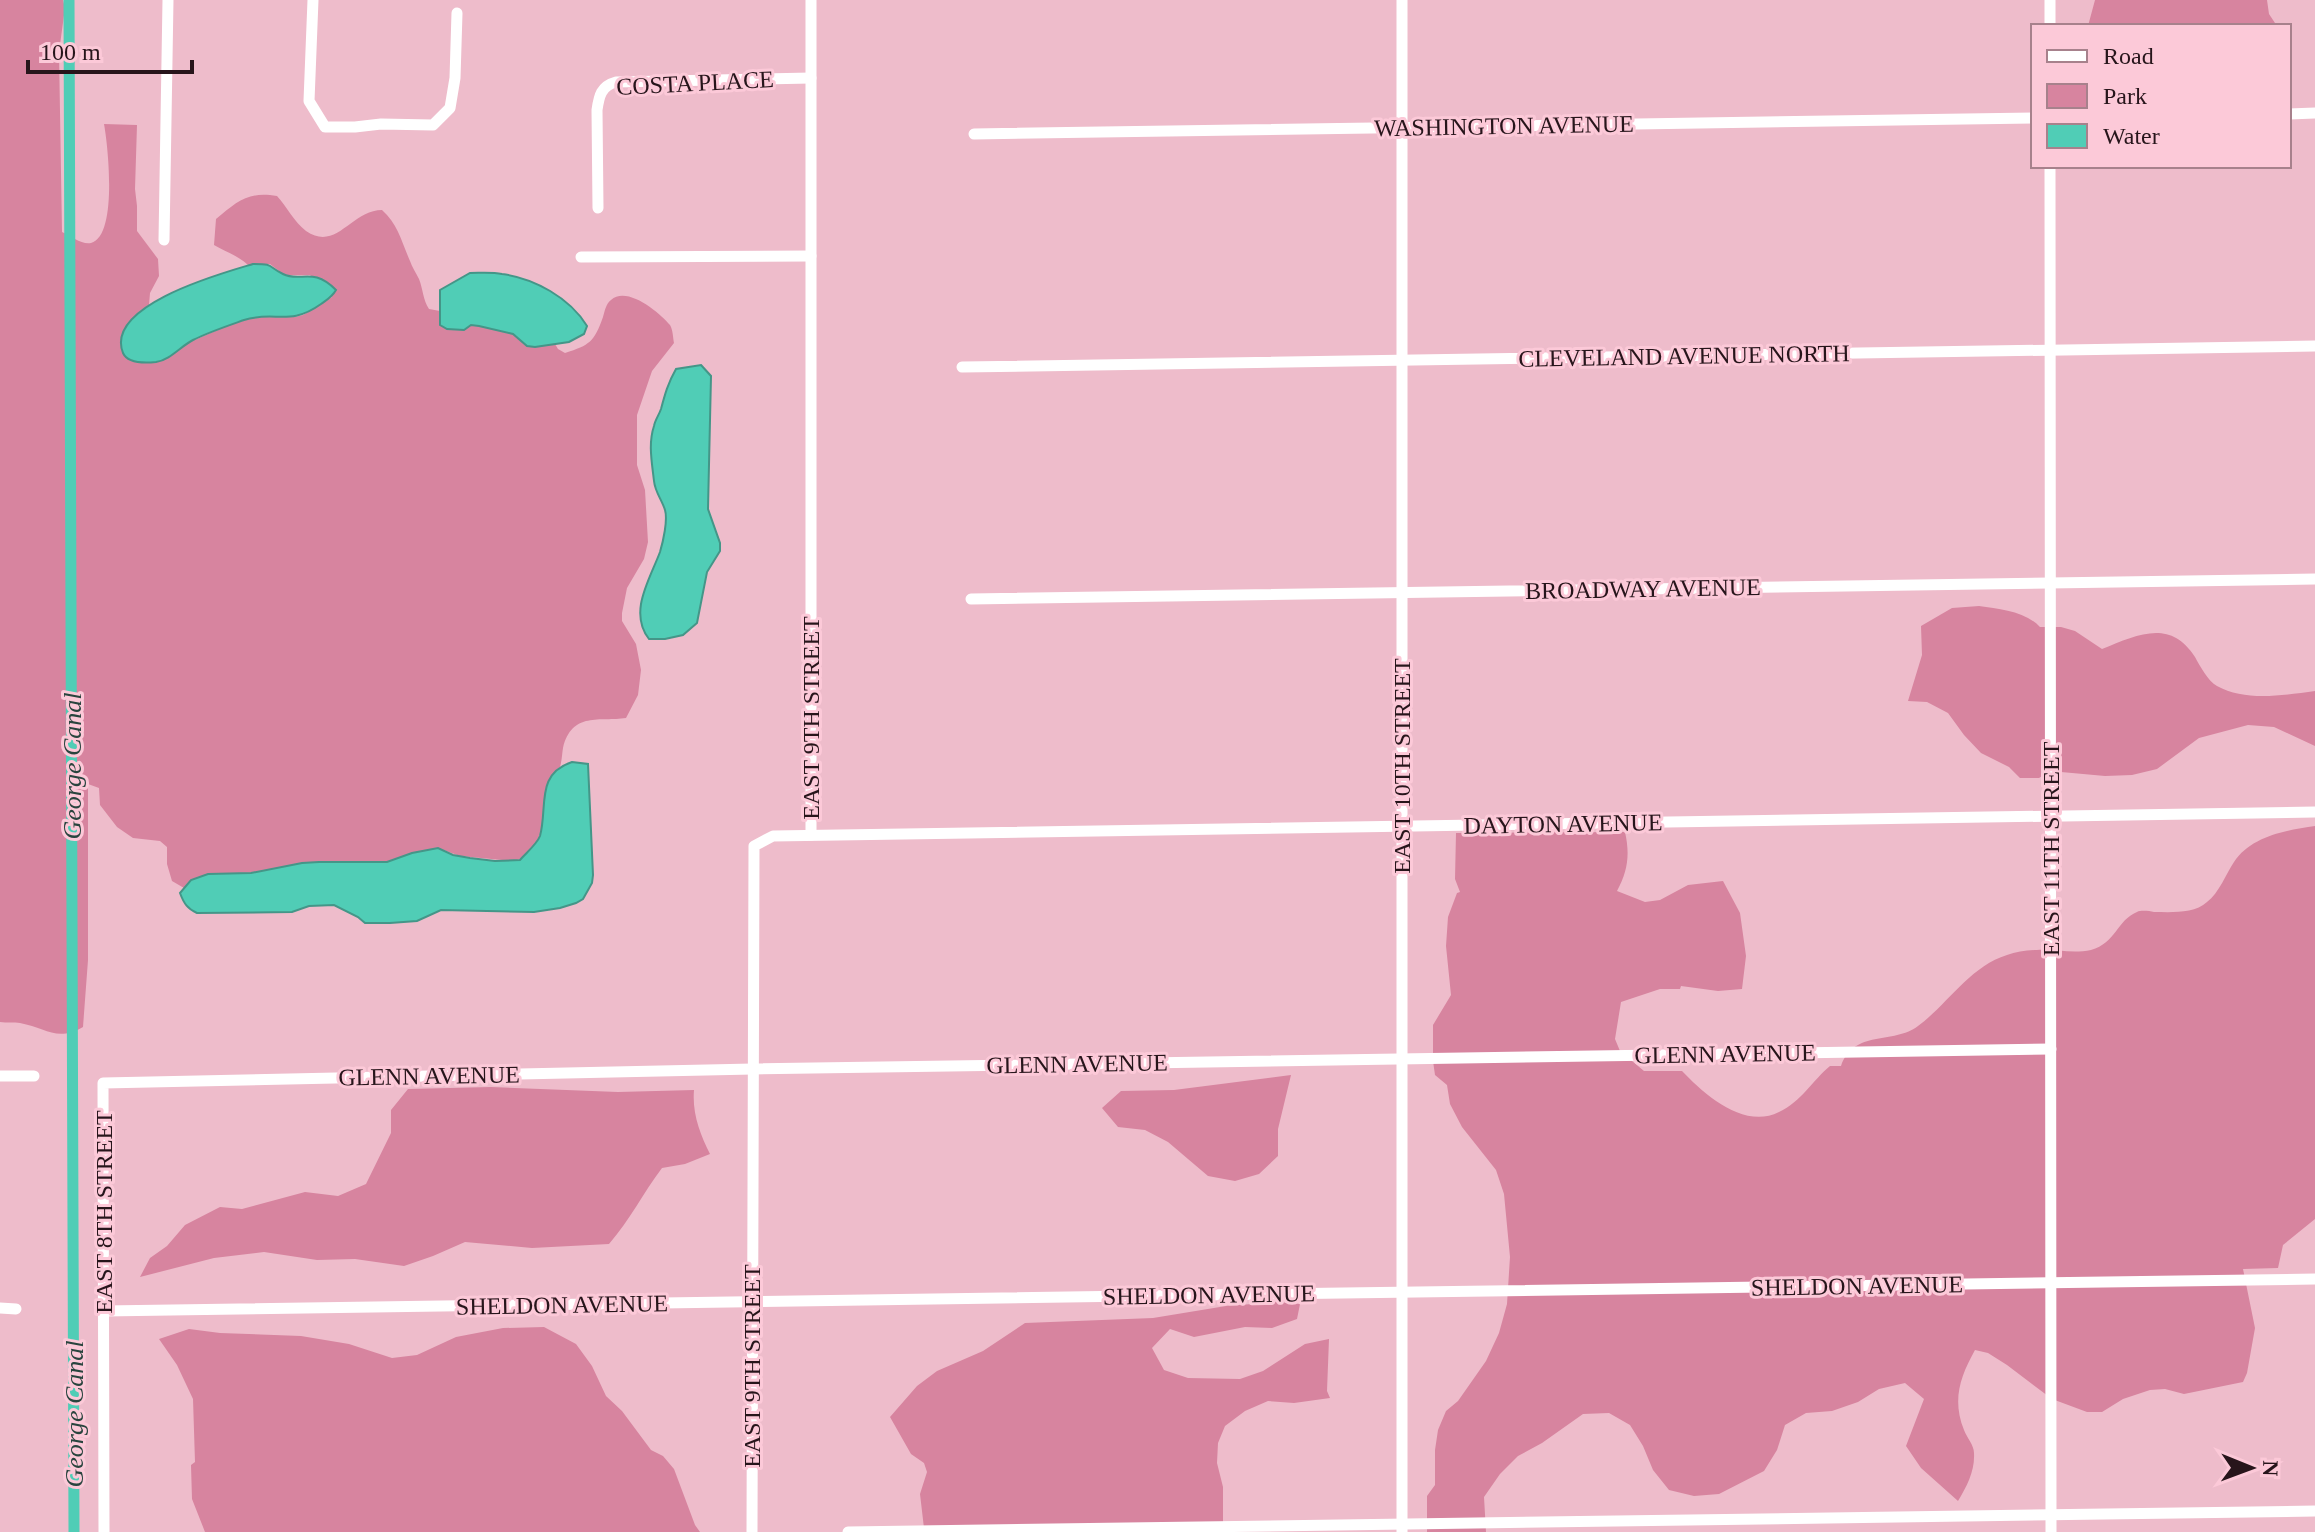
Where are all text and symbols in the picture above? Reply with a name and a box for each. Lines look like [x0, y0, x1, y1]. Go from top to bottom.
scale bar [28, 24, 192, 74]
legend [2031, 24, 2291, 168]
text: 100 m [40, 39, 101, 65]
text: Road [2103, 43, 2154, 69]
street label: COSTA PLACE [616, 66, 774, 100]
text: Park [2103, 83, 2147, 109]
street label: WASHINGTON AVENUE [1374, 111, 1634, 141]
text: Water [2103, 123, 2160, 149]
street label: CLEVELAND AVENUE NORTH [1518, 340, 1850, 372]
street label: BROADWAY AVENUE [1525, 574, 1761, 604]
street label: EAST 9TH STREET [798, 616, 824, 820]
street label: EAST 10TH STREET [1389, 658, 1415, 874]
water label: George Canal [58, 692, 87, 840]
street label: EAST 11TH STREET [2038, 741, 2064, 956]
street label: DAYTON AVENUE [1463, 809, 1663, 839]
street label: GLENN AVENUE [1634, 1039, 1816, 1069]
street label: GLENN AVENUE [986, 1049, 1168, 1079]
street label: GLENN AVENUE [338, 1061, 520, 1091]
street label: EAST 8TH STREET [91, 1110, 117, 1314]
street label: EAST 9TH STREET [739, 1264, 765, 1468]
street label: SHELDON AVENUE [1751, 1271, 1963, 1301]
street label: SHELDON AVENUE [1103, 1280, 1315, 1310]
street label: SHELDON AVENUE [456, 1290, 668, 1320]
water label: George Canal [60, 1340, 89, 1488]
north arrow [2211, 1428, 2291, 1508]
text: N [2258, 1460, 2283, 1477]

